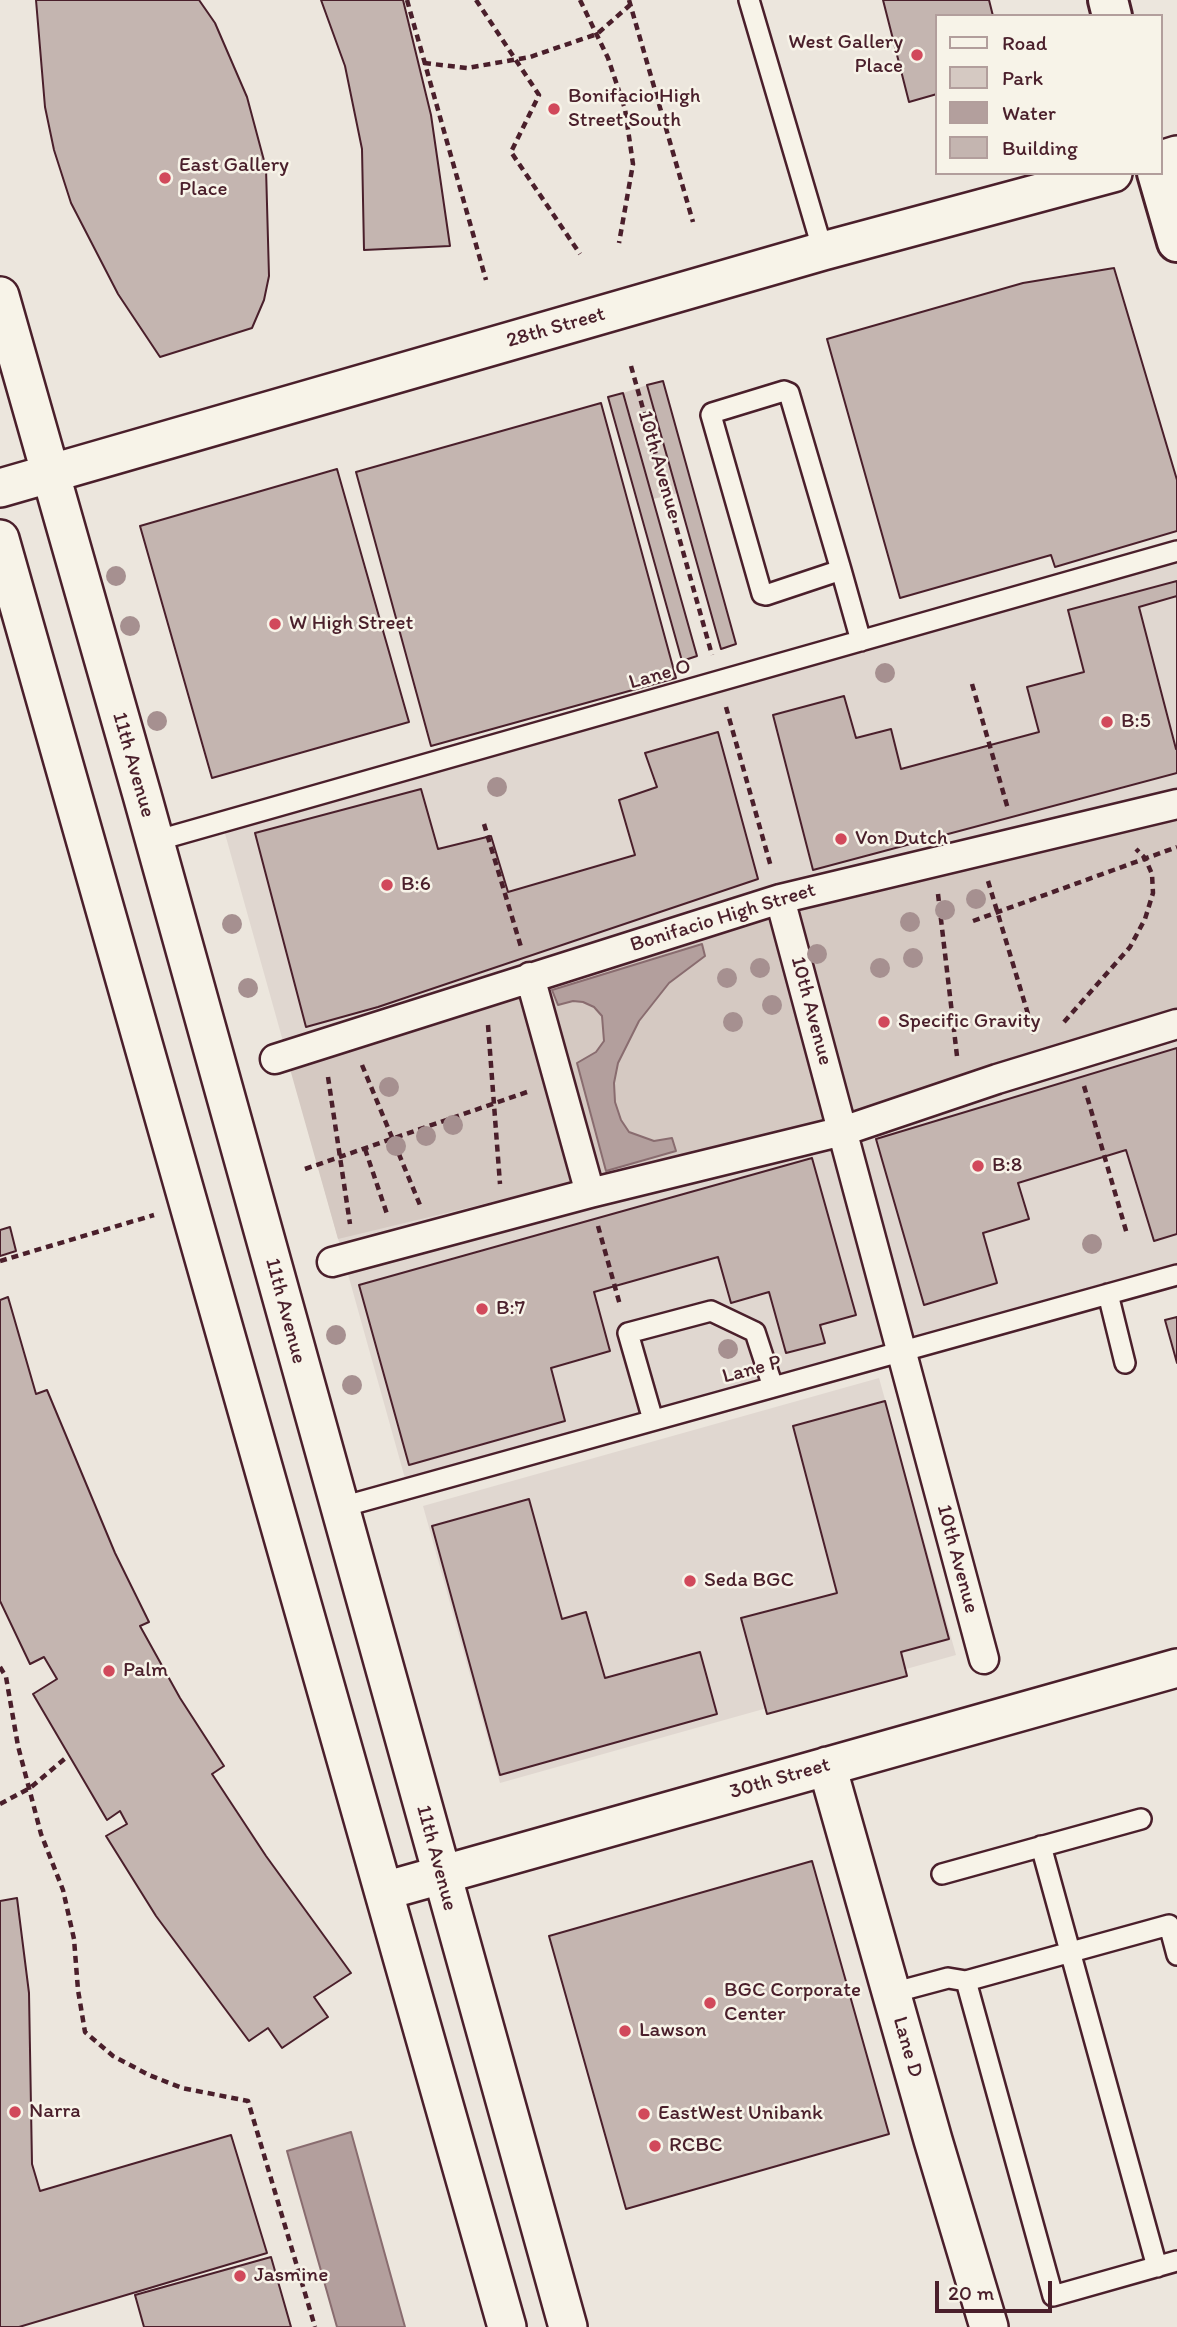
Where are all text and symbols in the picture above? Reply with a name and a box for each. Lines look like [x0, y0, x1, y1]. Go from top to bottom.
legend [936, 14, 1163, 175]
place label: West Gallery Place [788, 30, 903, 80]
text: Road [1002, 30, 1047, 55]
marker: West Gallery Place [909, 47, 925, 63]
text: Park [1002, 65, 1043, 90]
place label: Bonifacio High Street South [568, 84, 700, 134]
text: Water [1002, 100, 1056, 125]
marker: Bonifacio High Street South [546, 101, 562, 117]
text: Building [1002, 135, 1078, 160]
place label: East Gallery Place [179, 153, 289, 203]
marker: East Gallery Place [157, 170, 173, 186]
street label: 28th Street [504, 302, 608, 354]
street label: 10th Avenue [631, 408, 687, 522]
place label: W High Street [289, 611, 413, 637]
marker: W High Street [267, 616, 283, 632]
street label: Lane O [626, 654, 694, 696]
street label: 11th Avenue [106, 709, 160, 821]
place label: B:5 [1121, 709, 1151, 735]
marker: B:5 [1099, 714, 1115, 730]
place label: Von Dutch [855, 826, 948, 852]
marker: Von Dutch [833, 831, 849, 847]
place label: B:6 [401, 872, 431, 898]
marker: B:6 [379, 877, 395, 893]
street label: Bonifacio High Street [627, 878, 819, 958]
street label: 10th Avenue [784, 954, 838, 1068]
place label: Specific Gravity [898, 1009, 1040, 1035]
marker: Specific Gravity [876, 1014, 892, 1030]
place label: B:8 [992, 1153, 1022, 1179]
marker: B:8 [970, 1158, 986, 1174]
street label: 11th Avenue [259, 1255, 311, 1367]
place label: B:7 [496, 1296, 525, 1322]
marker: B:7 [474, 1301, 490, 1317]
street label: Lane P [720, 1350, 784, 1390]
street label: 10th Avenue [930, 1502, 984, 1616]
place label: Seda BGC [704, 1568, 794, 1594]
marker: Seda BGC [682, 1573, 698, 1589]
place label: Palm [123, 1658, 168, 1684]
marker: Palm [101, 1663, 117, 1679]
street label: 30th Street [727, 1753, 833, 1805]
street label: 11th Avenue [410, 1802, 462, 1914]
place label: BGC Corporate Center [724, 1978, 861, 2028]
marker: BGC Corporate Center [702, 1995, 718, 2011]
street label: Lane D [886, 2014, 928, 2080]
place label: Lawson [639, 2018, 707, 2044]
marker: Lawson [617, 2023, 633, 2039]
place label: Narra [29, 2099, 81, 2125]
place label: EastWest Unibank [658, 2101, 823, 2127]
marker: Narra [7, 2104, 23, 2120]
marker: EastWest Unibank [636, 2106, 652, 2122]
place label: RCBC [669, 2133, 722, 2159]
marker: RCBC [647, 2138, 663, 2154]
place label: Jasmine [254, 2263, 328, 2289]
marker: Jasmine [232, 2268, 248, 2284]
scale bar [939, 2268, 1056, 2312]
text: 20 m [948, 2280, 994, 2305]

